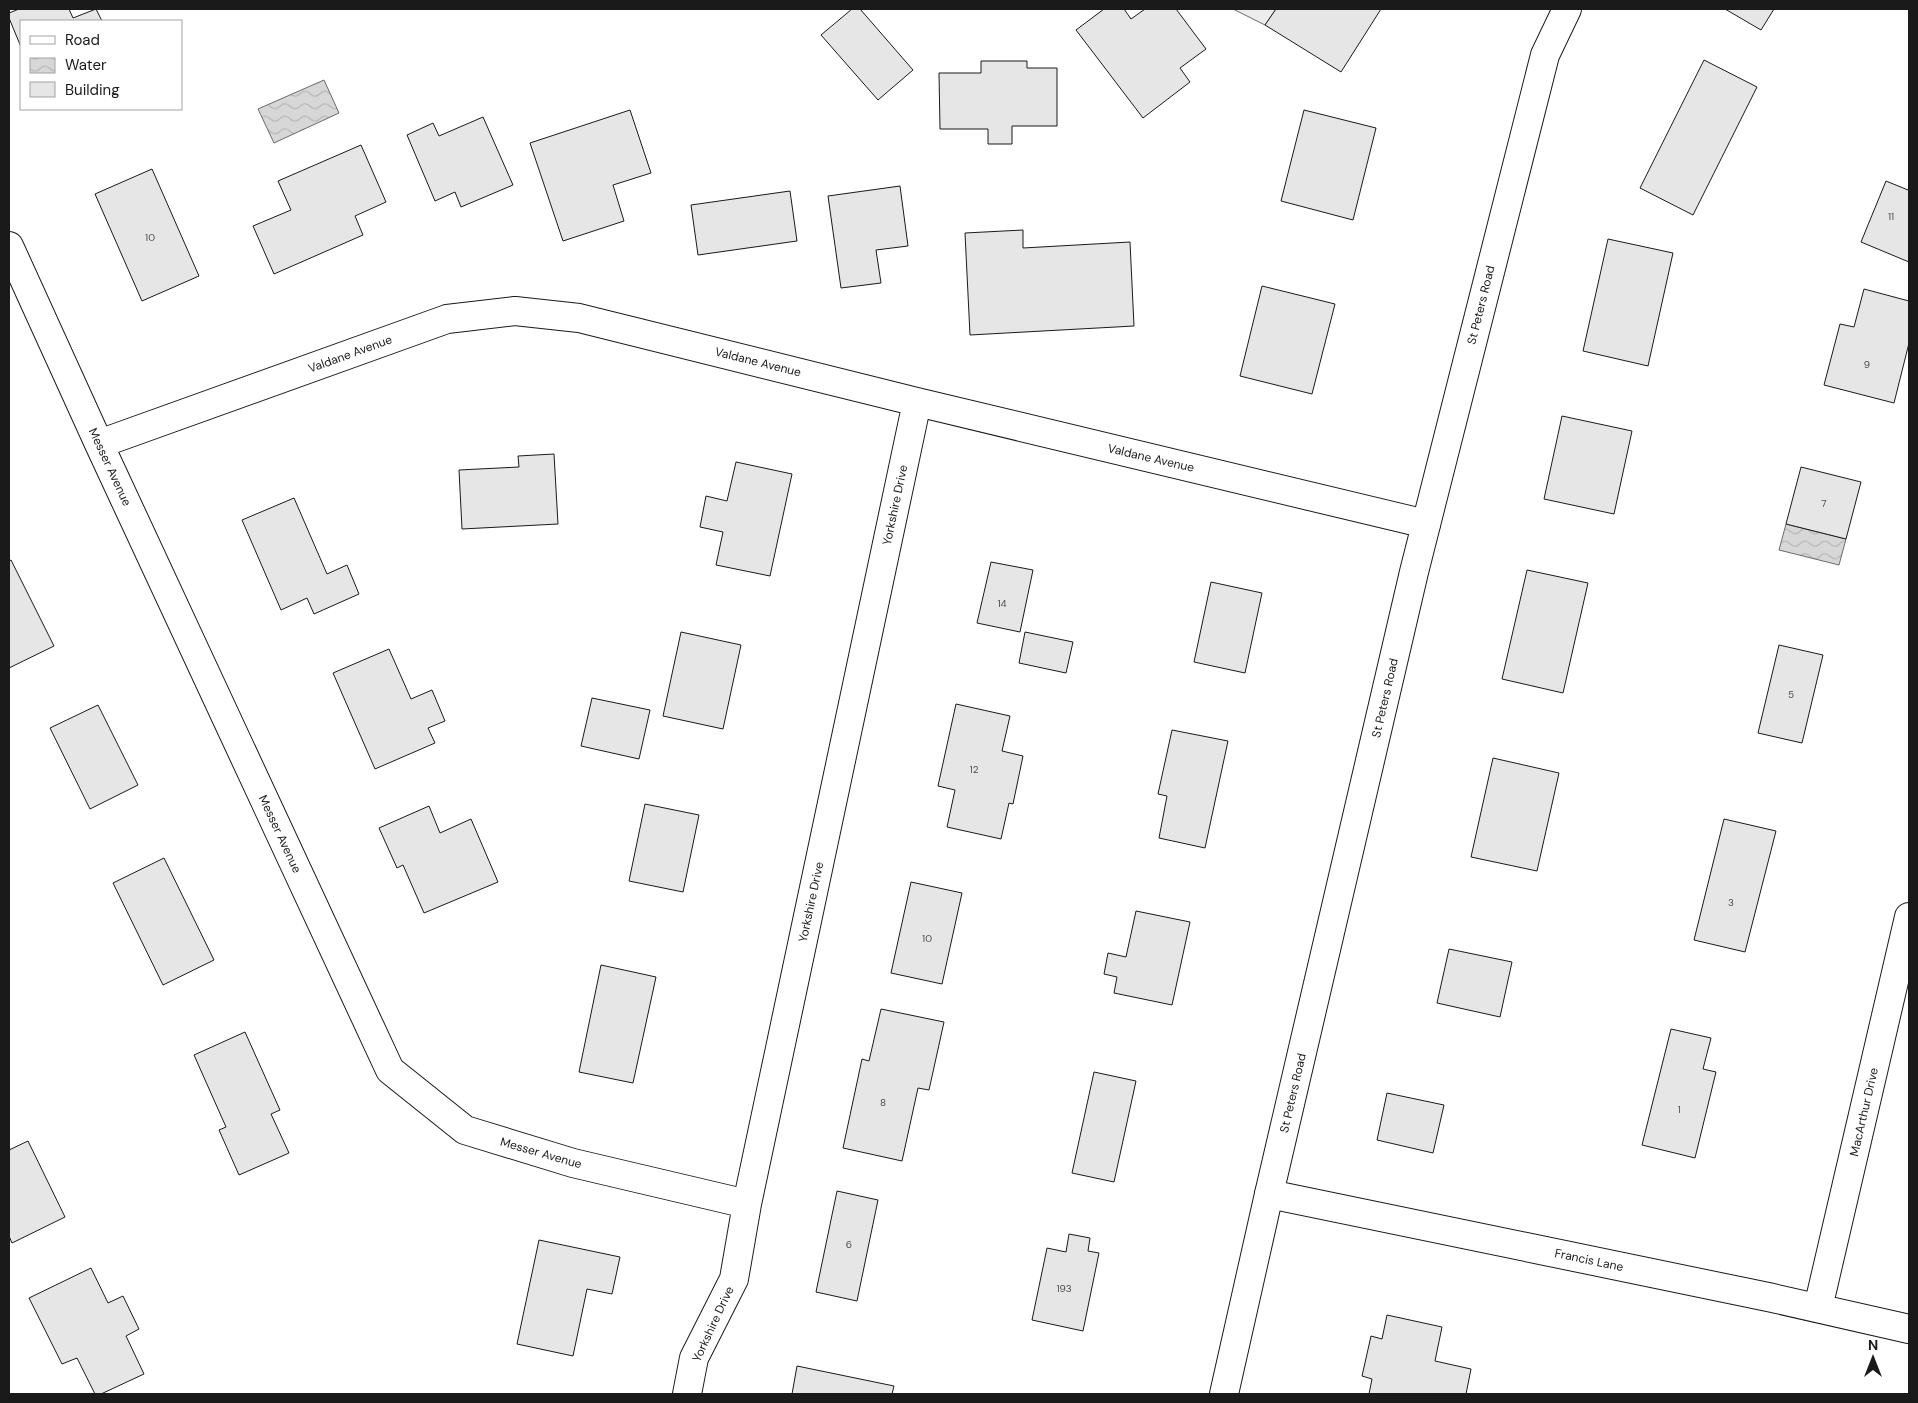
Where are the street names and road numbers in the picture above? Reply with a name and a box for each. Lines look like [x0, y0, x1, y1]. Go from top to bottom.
street label: St Peters Road [1463, 264, 1499, 346]
street label: Valdane Avenue [306, 331, 394, 377]
street label: Valdane Avenue [713, 344, 803, 380]
street label: Messer Avenue [85, 425, 135, 509]
street label: Valdane Avenue [1106, 440, 1196, 476]
street label: Yorkshire Drive [879, 463, 911, 547]
street label: St Peters Road [1368, 657, 1402, 739]
street label: Messer Avenue [255, 792, 305, 876]
street label: Yorkshire Drive [795, 860, 827, 944]
street label: St Peters Road [1276, 1052, 1310, 1134]
street label: MacArthur Drive [1846, 1066, 1882, 1158]
street label: Messer Avenue [498, 1134, 584, 1172]
street label: Francis Lane [1553, 1245, 1625, 1275]
street label: Yorkshire Drive [689, 1283, 738, 1364]

